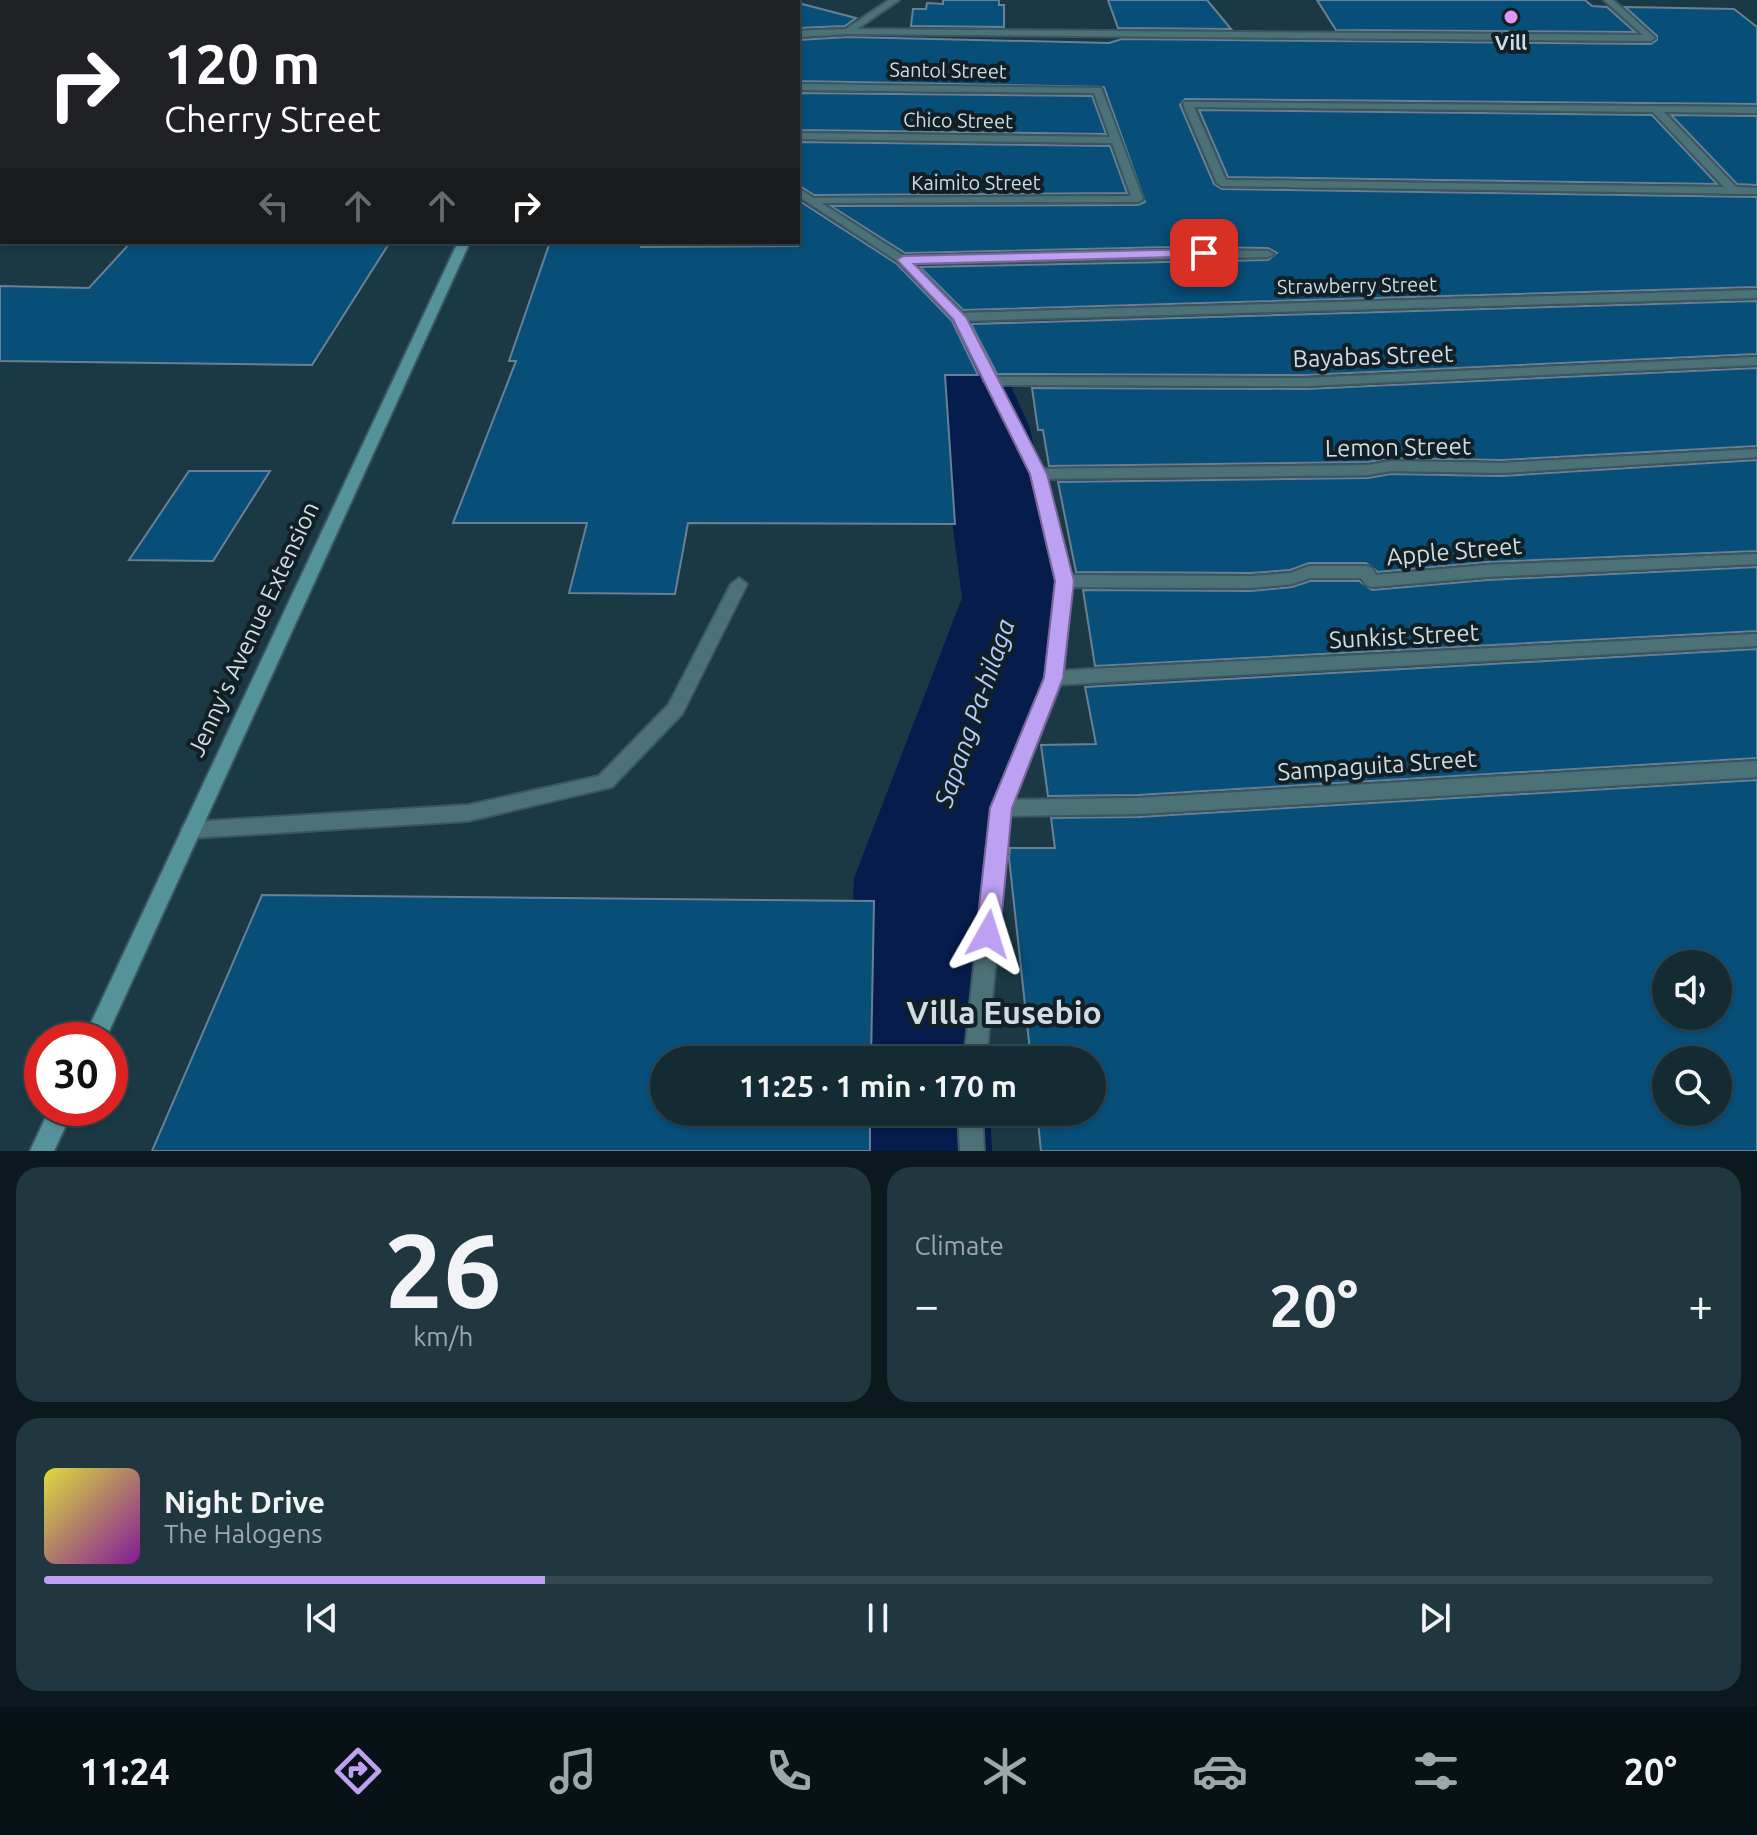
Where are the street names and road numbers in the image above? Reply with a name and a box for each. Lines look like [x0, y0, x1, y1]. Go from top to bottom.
street label: Santol Street [889, 57, 1007, 83]
street label: Chico Street [903, 108, 1013, 132]
street label: Kaimito Street [911, 171, 1041, 194]
street label: Strawberry Street [1277, 272, 1437, 298]
street label: Bayabas Street [1292, 340, 1454, 372]
street label: Lemon Street [1325, 432, 1472, 462]
street label: Jenny's Avenue Extension [182, 497, 324, 761]
street label: Apple Street [1385, 532, 1523, 570]
street label: Sunkist Street [1328, 619, 1480, 653]
street label: Sampaguita Street [1277, 745, 1478, 785]

